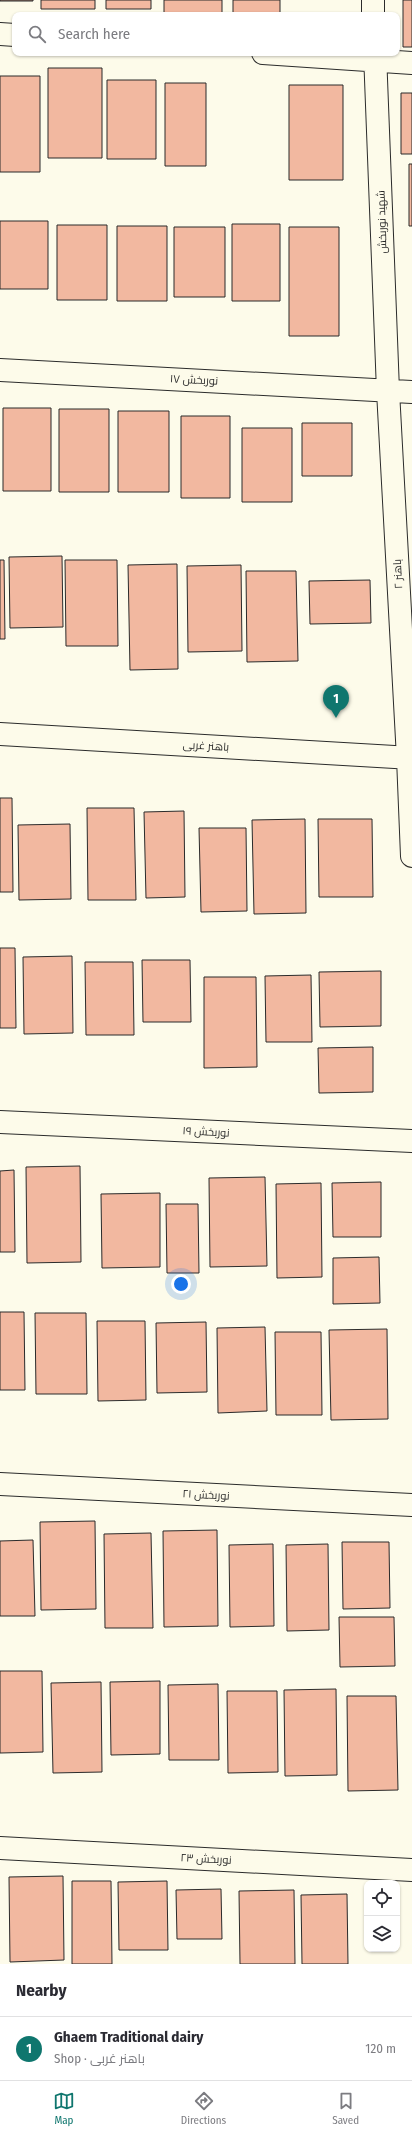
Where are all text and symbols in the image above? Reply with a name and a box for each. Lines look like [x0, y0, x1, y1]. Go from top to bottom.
search box [12, 12, 400, 56]
icon: search [26, 23, 48, 45]
text: Search here [58, 25, 130, 43]
street label: شهید نوربخش [374, 190, 390, 254]
street label: نوربخش ۱۷ [170, 372, 219, 388]
street label: باهنر ۲ [391, 559, 405, 589]
pin: 1 [323, 685, 349, 718]
street label: باهنر غربی [182, 738, 230, 754]
street label: نوربخش ۱۹ [182, 1124, 230, 1140]
your location [171, 1274, 191, 1294]
street label: نوربخش ۲۱ [182, 1487, 230, 1503]
street label: نوربخش ۲۳ [180, 1851, 232, 1867]
map controls [364, 1880, 400, 1952]
button: locate [364, 1880, 400, 1916]
button: layers [364, 1916, 400, 1952]
text: Nearby [16, 1980, 67, 2001]
text: Ghaem Traditional dairy [54, 2028, 204, 2046]
text: 1 [26, 2041, 32, 2056]
text: 120 m [365, 2041, 396, 2056]
text: Shop · باهنر غربی [54, 2051, 145, 2066]
tab: Map [53, 2090, 75, 2127]
tab: Directions [181, 2090, 226, 2127]
tab: Saved [332, 2090, 359, 2127]

